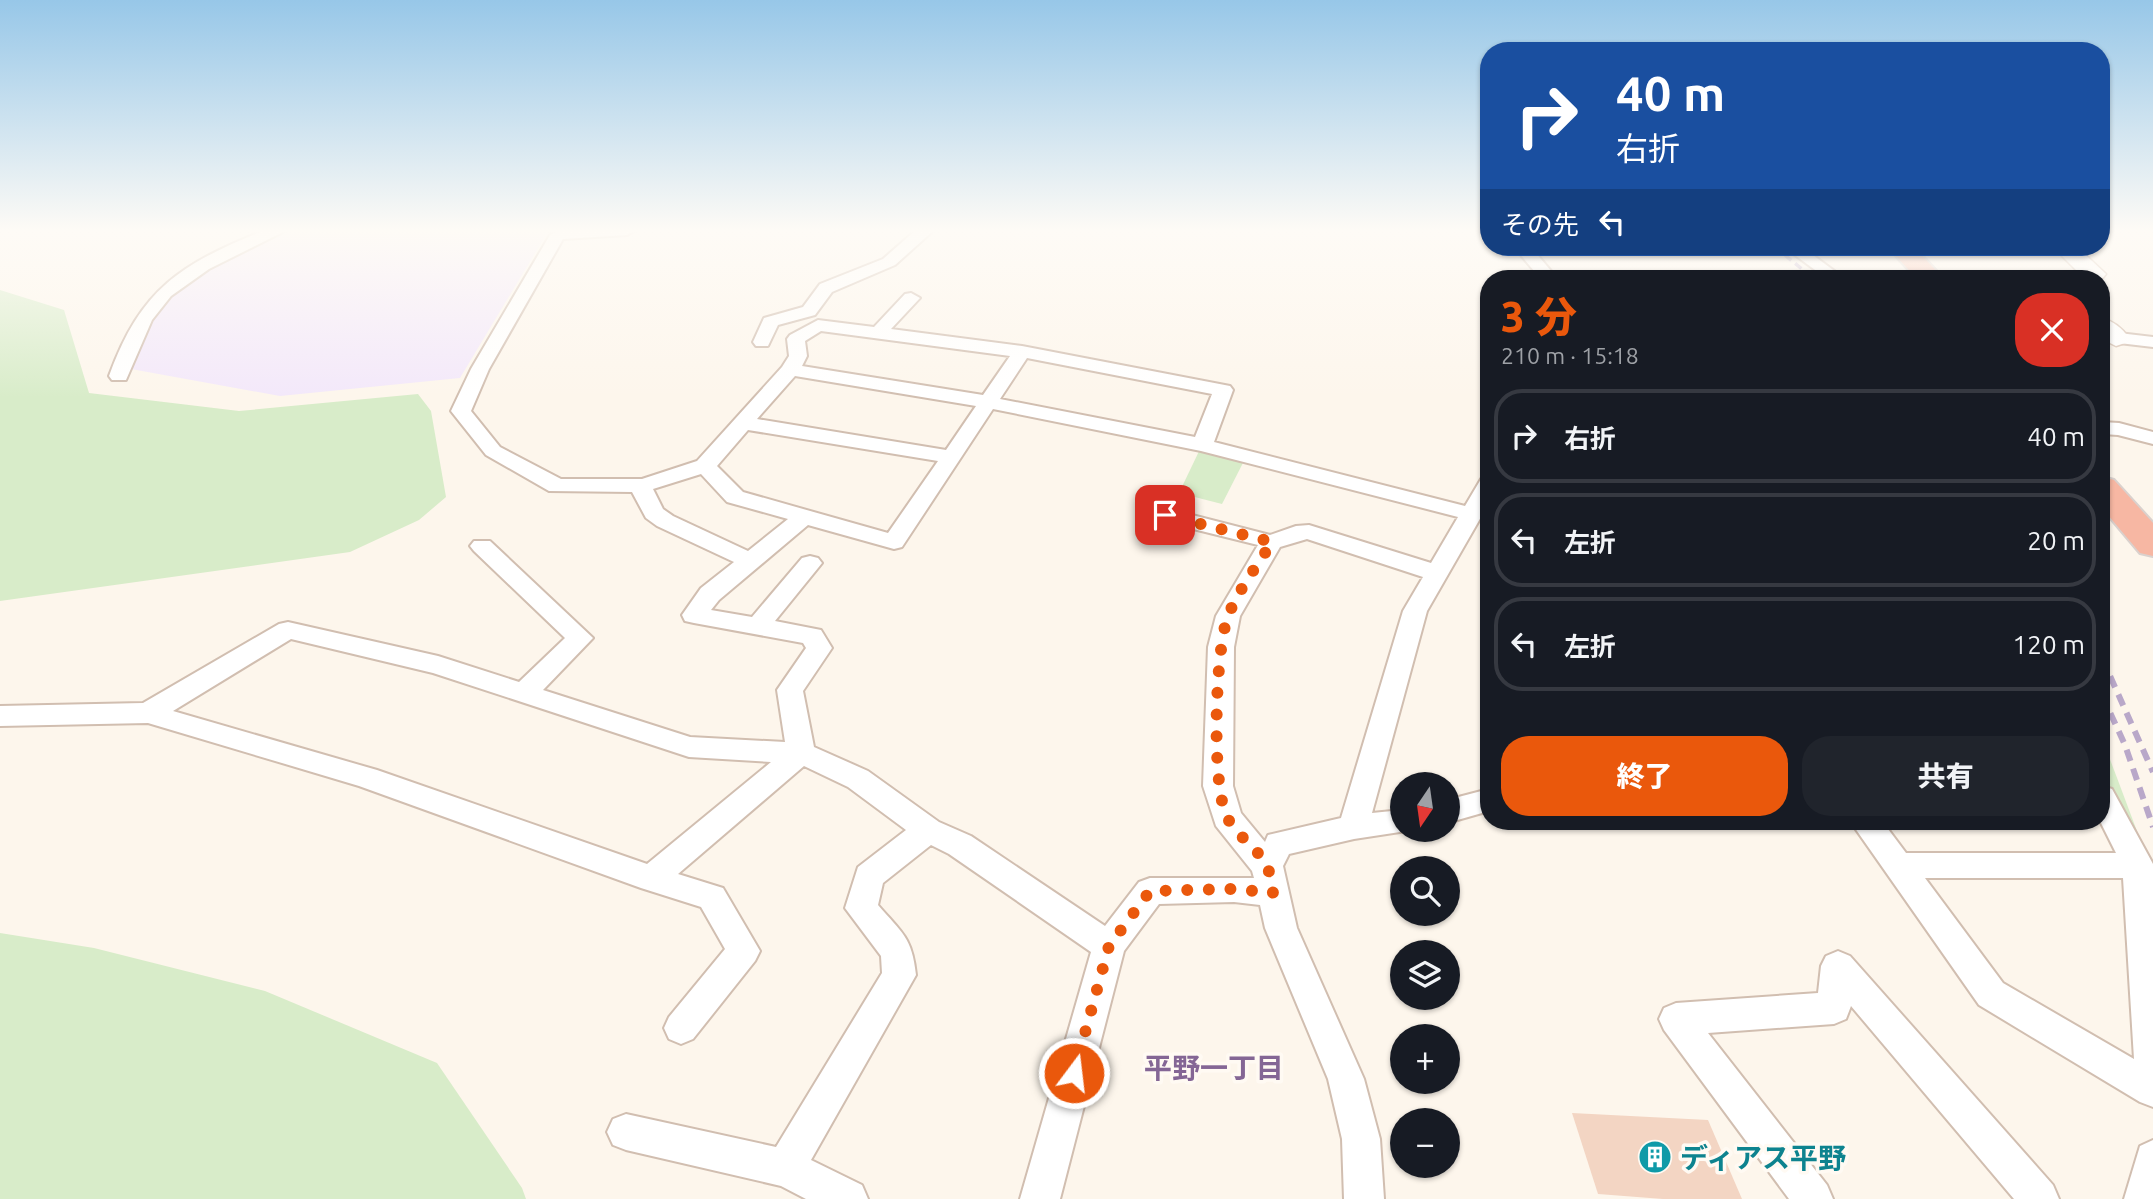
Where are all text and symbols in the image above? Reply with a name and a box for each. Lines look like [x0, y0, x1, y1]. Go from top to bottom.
text: 40 m [1616, 65, 1725, 120]
icon: right [1501, 70, 1592, 161]
text: 右折 [1616, 130, 1680, 166]
icon: left [1593, 203, 1631, 241]
text: その先 [1501, 210, 1579, 239]
text: 3 分 [1501, 293, 1577, 340]
button: close [2015, 293, 2089, 367]
text: 210 m · 15:18 [1501, 343, 1639, 368]
icon: right [1505, 417, 1543, 455]
text: 40 m [2027, 422, 2085, 451]
text: 右折 [1564, 424, 1616, 453]
pin [1135, 485, 1195, 545]
icon: arrive [1146, 496, 1184, 534]
icon: left [1505, 521, 1543, 559]
text: 20 m [2027, 526, 2085, 555]
text: 左折 [1564, 528, 1616, 557]
icon: left [1505, 625, 1543, 663]
text: 120 m [2013, 630, 2085, 659]
text: 左折 [1564, 632, 1616, 661]
button: 終了 [1501, 736, 1788, 816]
button: 共有 [1802, 736, 2089, 816]
north arrow [1390, 772, 1460, 842]
map controls [1390, 772, 1460, 1178]
button: search [1390, 856, 1460, 926]
button: layers [1390, 940, 1460, 1010]
button: + [1390, 1024, 1460, 1094]
position arrow [1037, 1036, 1111, 1110]
district label: 平野一丁目 [1144, 1052, 1284, 1083]
button: − [1390, 1108, 1460, 1178]
building icon: ディアス平野 [1636, 1138, 1674, 1176]
place label: ディアス平野 [1680, 1142, 1846, 1173]

